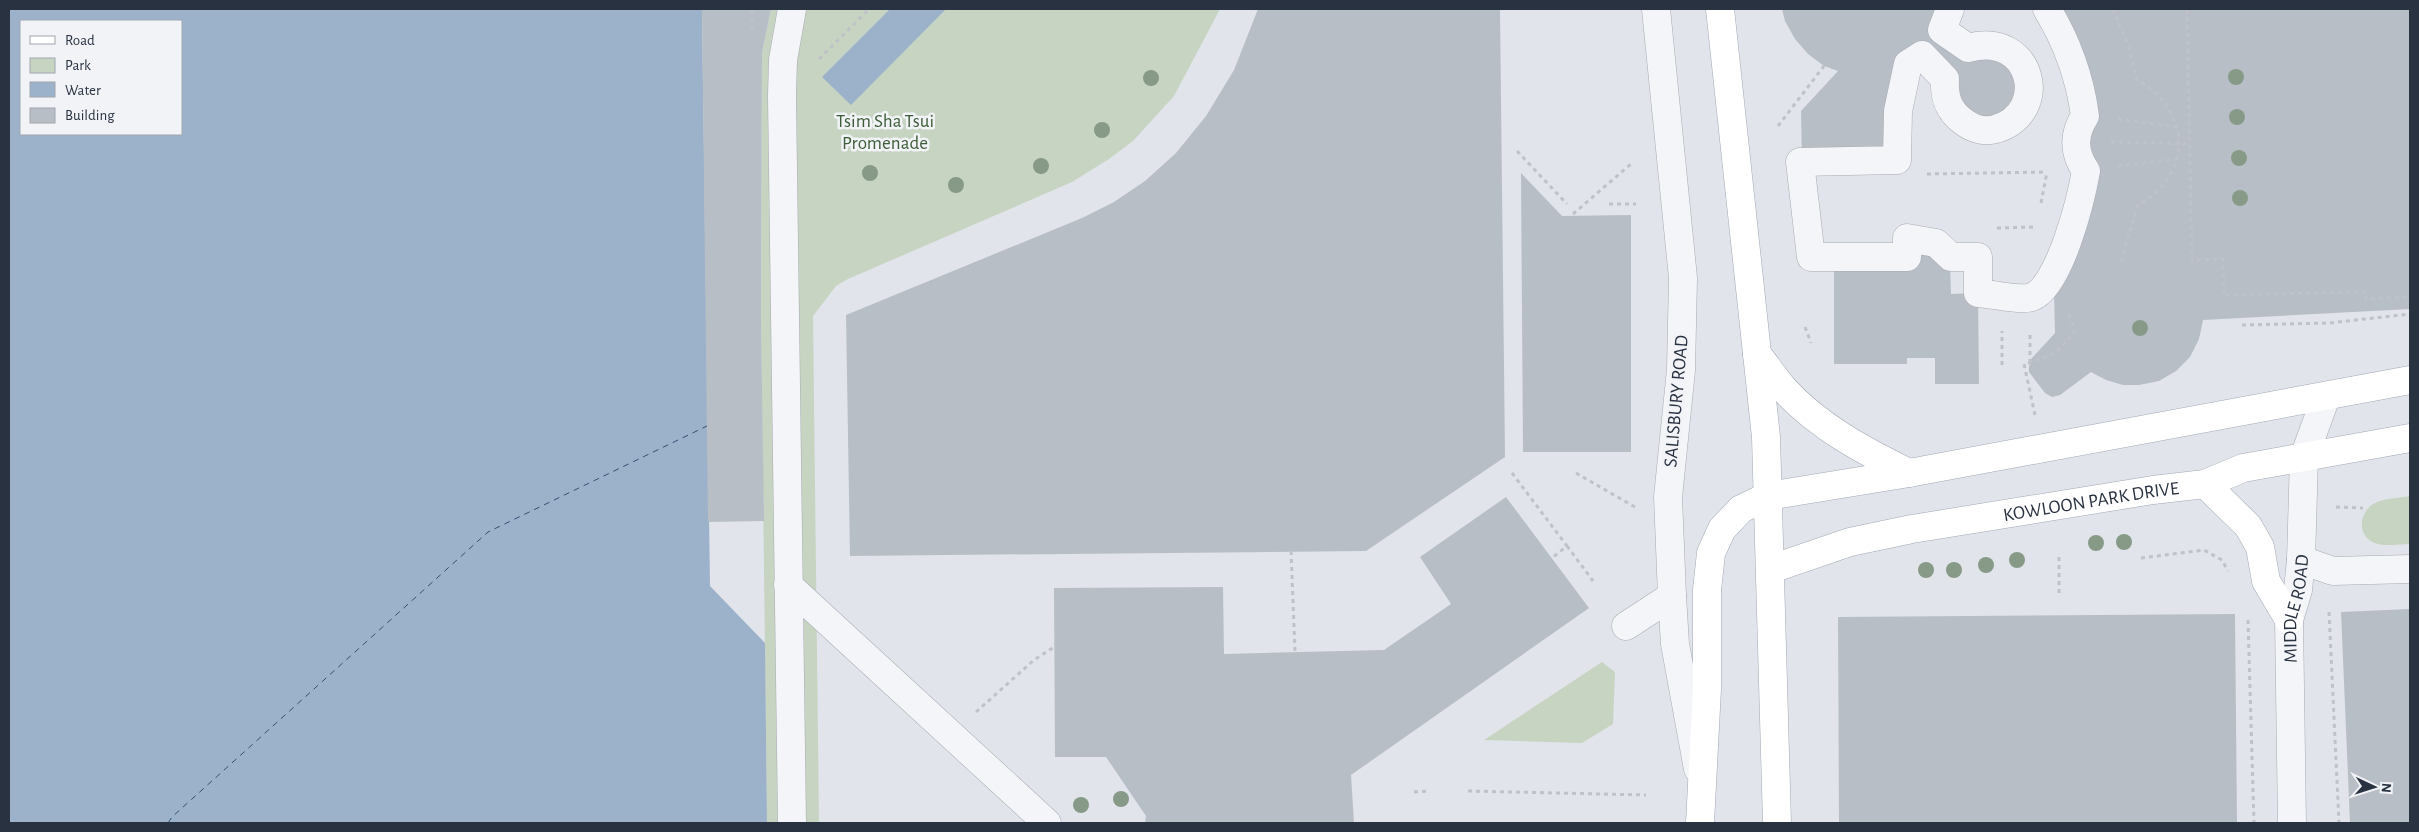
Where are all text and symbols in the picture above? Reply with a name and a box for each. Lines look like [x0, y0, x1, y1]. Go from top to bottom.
legend [20, 20, 182, 135]
text: Road [65, 33, 95, 48]
text: Park [65, 58, 91, 73]
text: Water [65, 83, 101, 98]
text: Building [65, 108, 115, 123]
park label: Tsim Sha Tsui Promenade [836, 112, 934, 153]
street label: SALISBURY ROAD [1661, 334, 1692, 468]
street label: KOWLOON PARK DRIVE [2002, 479, 2180, 525]
street label: MIDDLE ROAD [2281, 554, 2313, 663]
north arrow [2349, 762, 2399, 812]
text: N [2379, 782, 2393, 793]

